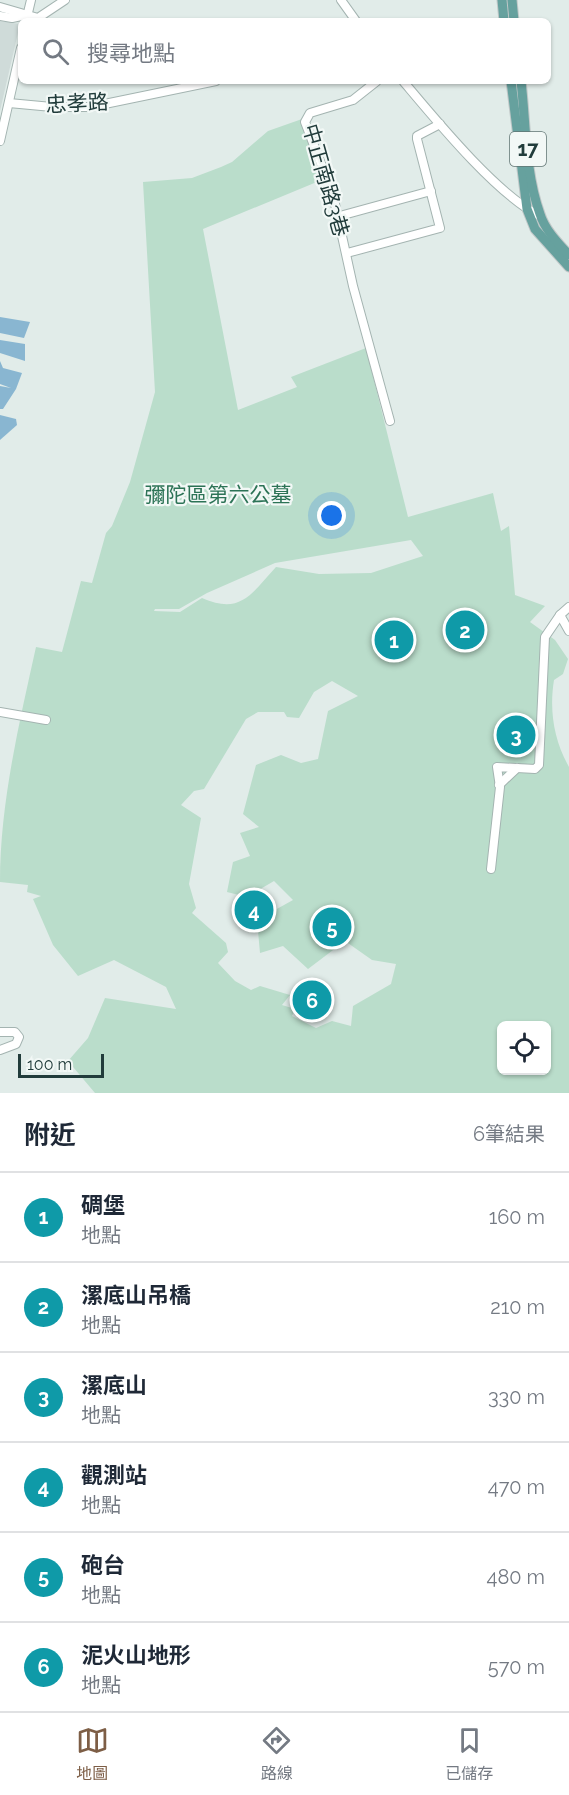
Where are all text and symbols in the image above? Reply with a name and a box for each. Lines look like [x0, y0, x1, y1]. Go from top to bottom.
search box [18, 18, 551, 84]
icon: search [39, 35, 72, 68]
text: 搜尋地點 [87, 40, 175, 66]
street label: 忠孝路 [45, 89, 109, 117]
street label: 中正南路3巷 [298, 121, 354, 239]
road number: 17 [510, 132, 546, 166]
park label: 彌陀區第六公墓 [145, 482, 292, 507]
your location [317, 501, 346, 530]
pin: 2 [446, 608, 484, 652]
pin: 1 [374, 618, 414, 662]
pin: 3 [496, 712, 536, 758]
pin: 4 [234, 888, 274, 932]
pin: 5 [312, 904, 352, 950]
pin: 6 [292, 978, 332, 1022]
map controls [497, 1021, 551, 1075]
button: locate [497, 1021, 551, 1075]
scale bar [18, 1051, 104, 1078]
text: 100 m [27, 1055, 72, 1074]
text: 附近 [24, 1120, 76, 1150]
text: 6筆結果 [473, 1122, 545, 1146]
text: 碉堡 [81, 1192, 125, 1218]
text: 1 [39, 1205, 48, 1229]
text: 160 m [489, 1205, 545, 1229]
text: 地點 [81, 1223, 121, 1247]
text: 漯底山吊橋 [81, 1282, 191, 1308]
text: 2 [38, 1295, 49, 1319]
text: 210 m [490, 1295, 545, 1319]
text: 地點 [81, 1313, 121, 1337]
text: 漯底山 [81, 1372, 147, 1398]
text: 3 [38, 1385, 49, 1409]
text: 330 m [488, 1385, 545, 1409]
text: 地點 [81, 1403, 121, 1427]
text: 觀測站 [81, 1462, 147, 1488]
text: 4 [38, 1475, 49, 1499]
text: 470 m [488, 1475, 545, 1499]
text: 地點 [81, 1493, 121, 1517]
text: 砲台 [81, 1552, 125, 1578]
text: 5 [38, 1565, 49, 1589]
text: 480 m [487, 1565, 545, 1589]
text: 地點 [81, 1583, 121, 1607]
text: 泥火山地形 [81, 1642, 191, 1668]
text: 6 [37, 1655, 50, 1679]
text: 570 m [488, 1655, 545, 1679]
text: 地點 [81, 1673, 121, 1697]
tab: 地圖 [76, 1724, 109, 1784]
tab: 路線 [260, 1724, 293, 1784]
tab: 已儲存 [445, 1724, 493, 1784]

